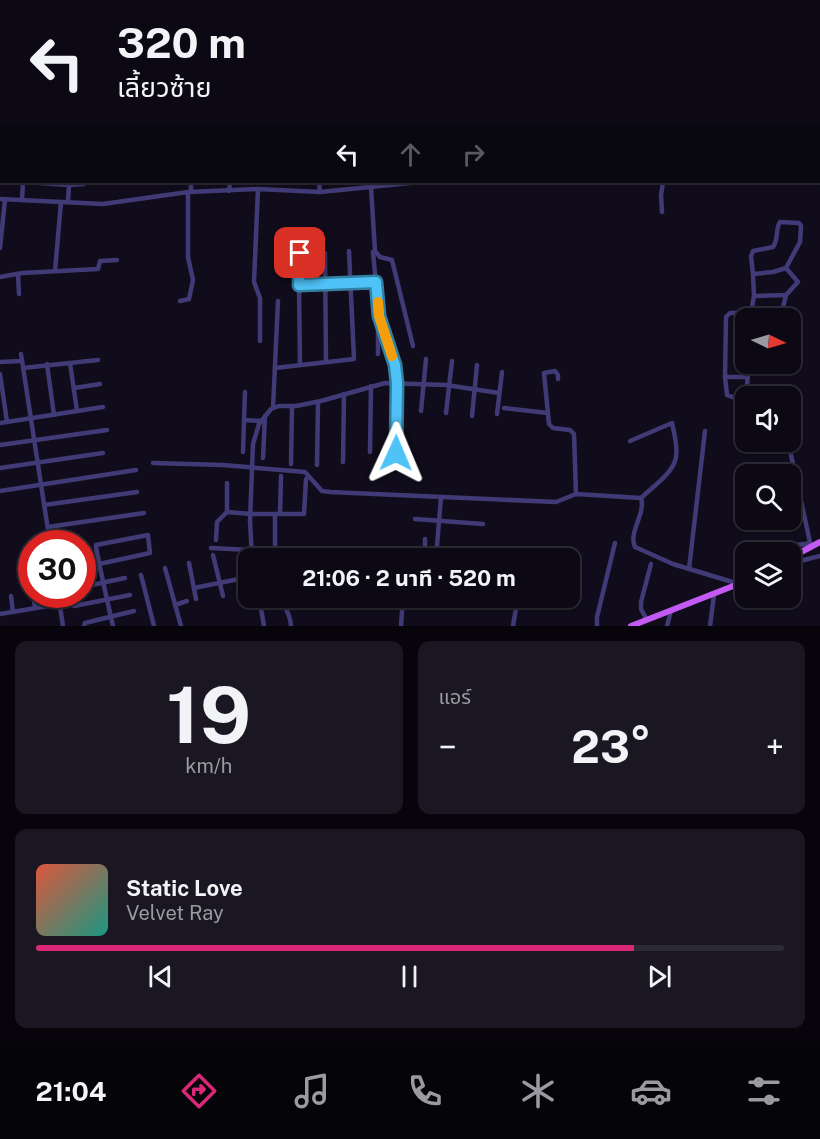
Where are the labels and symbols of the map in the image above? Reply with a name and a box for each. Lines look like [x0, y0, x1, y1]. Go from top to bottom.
pin [274, 227, 325, 278]
north arrow [735, 308, 801, 374]
position arrow [364, 421, 428, 485]
speed limit sign: 30 [18, 530, 96, 608]

